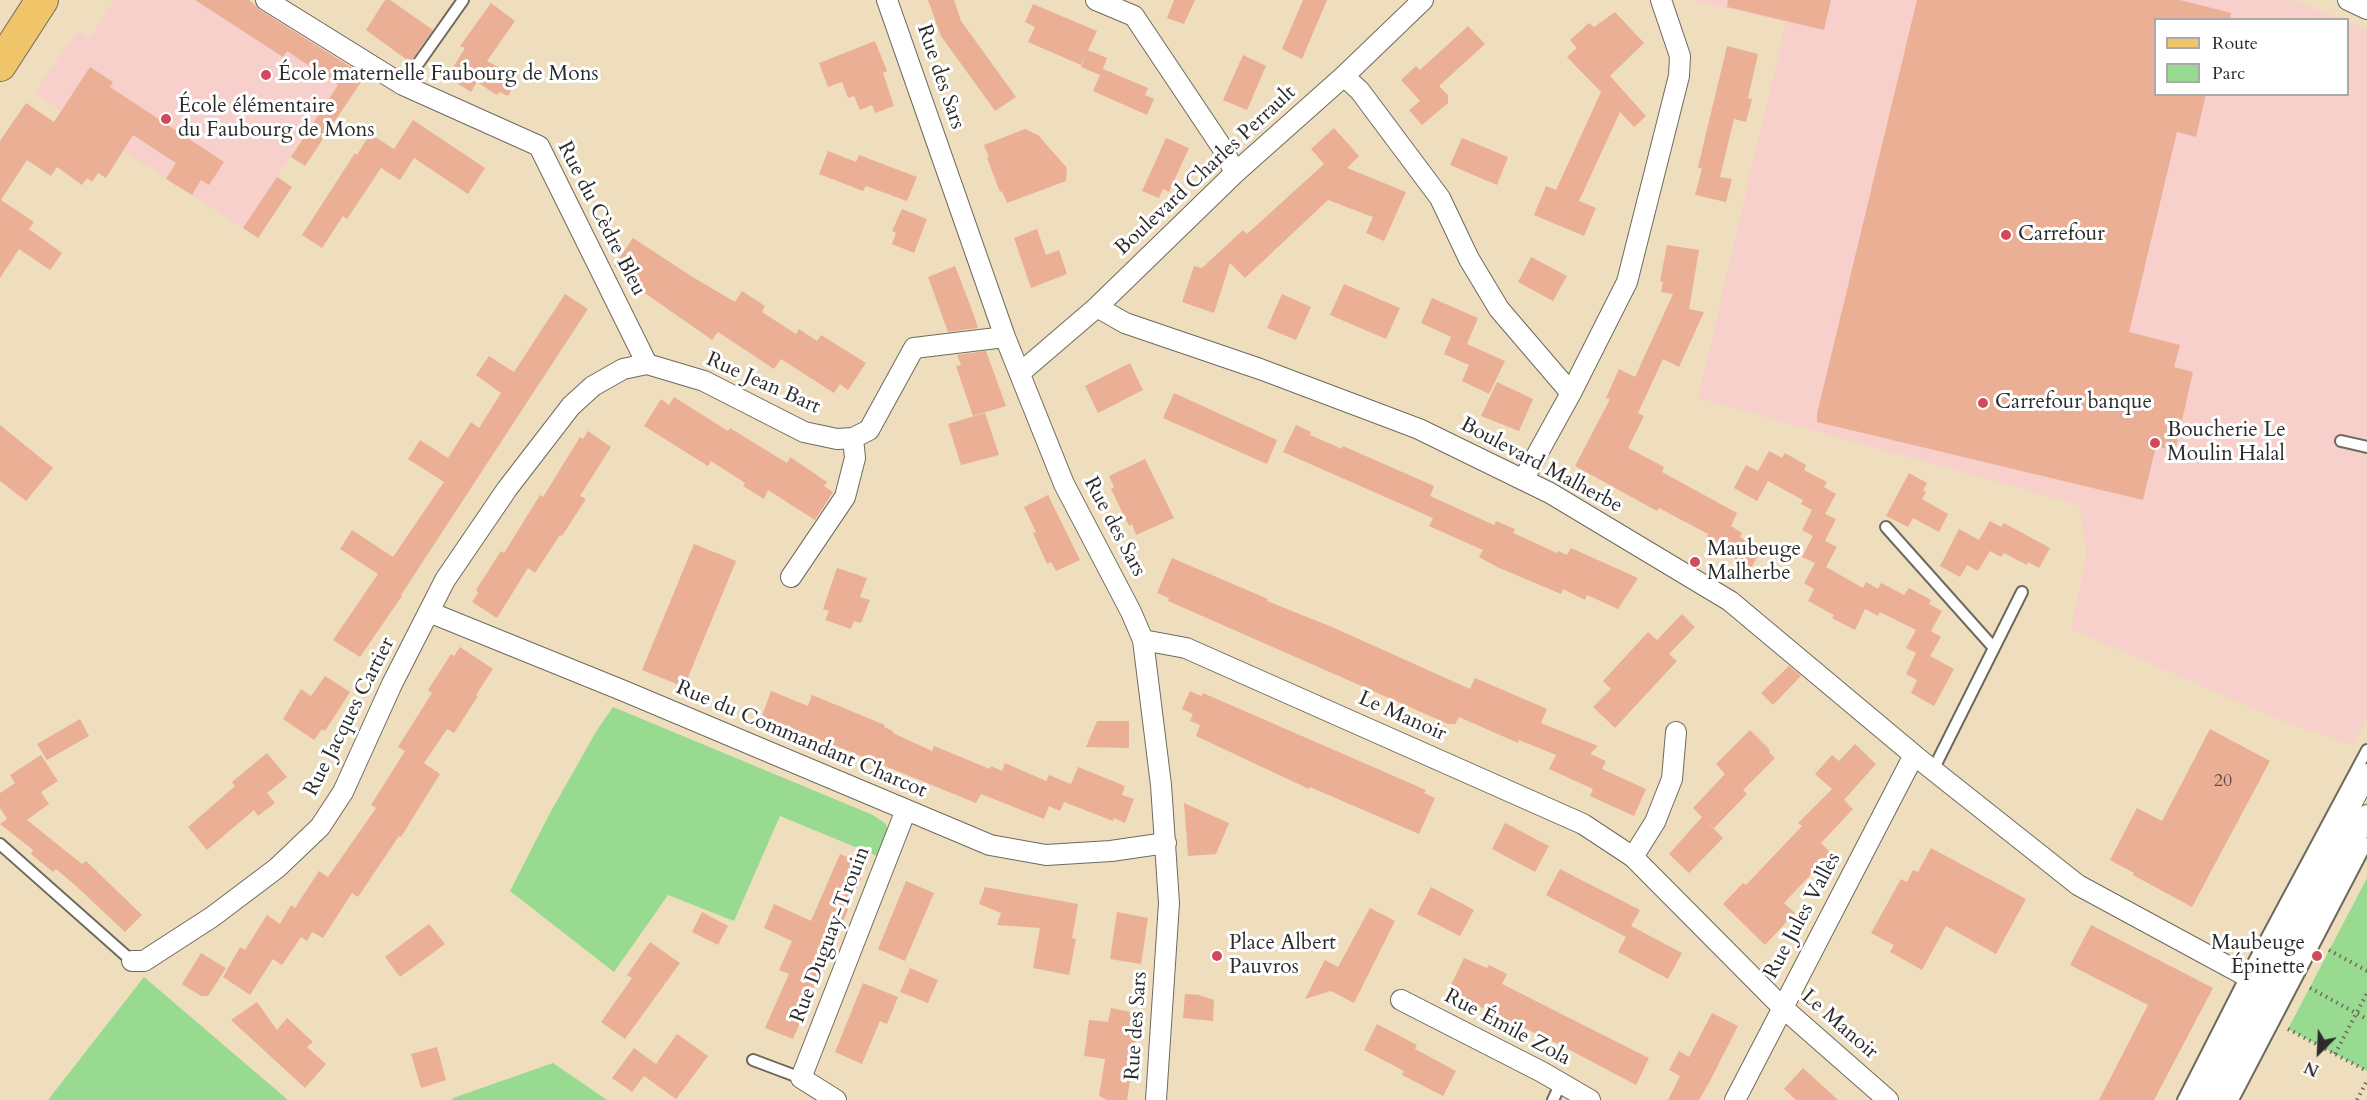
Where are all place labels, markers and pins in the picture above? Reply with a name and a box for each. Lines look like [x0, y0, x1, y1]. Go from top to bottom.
place label: École maternelle Faubourg de Mons [278, 62, 599, 88]
marker: École maternelle Faubourg de Mons [259, 68, 273, 82]
place label: École élémentaire du Faubourg de Mons [178, 94, 375, 144]
marker: École élémentaire du Faubourg de Mons [159, 112, 173, 126]
place label: Carrefour [2018, 222, 2105, 248]
marker: Carrefour [1999, 228, 2013, 242]
place label: Carrefour banque [1995, 390, 2152, 416]
marker: Carrefour banque [1976, 396, 1990, 410]
place label: Boucherie Le Moulin Halal [2167, 418, 2286, 468]
marker: Boucherie Le Moulin Halal [2148, 436, 2162, 450]
place label: Maubeuge Malherbe [1707, 537, 1801, 587]
marker: Maubeuge Malherbe [1688, 555, 1702, 569]
place label: Place Albert Pauvros [1229, 931, 1336, 981]
place label: Maubeuge Épinette [2211, 931, 2305, 981]
marker: Place Albert Pauvros [1210, 949, 1224, 963]
marker: Maubeuge Épinette [2310, 949, 2324, 963]

